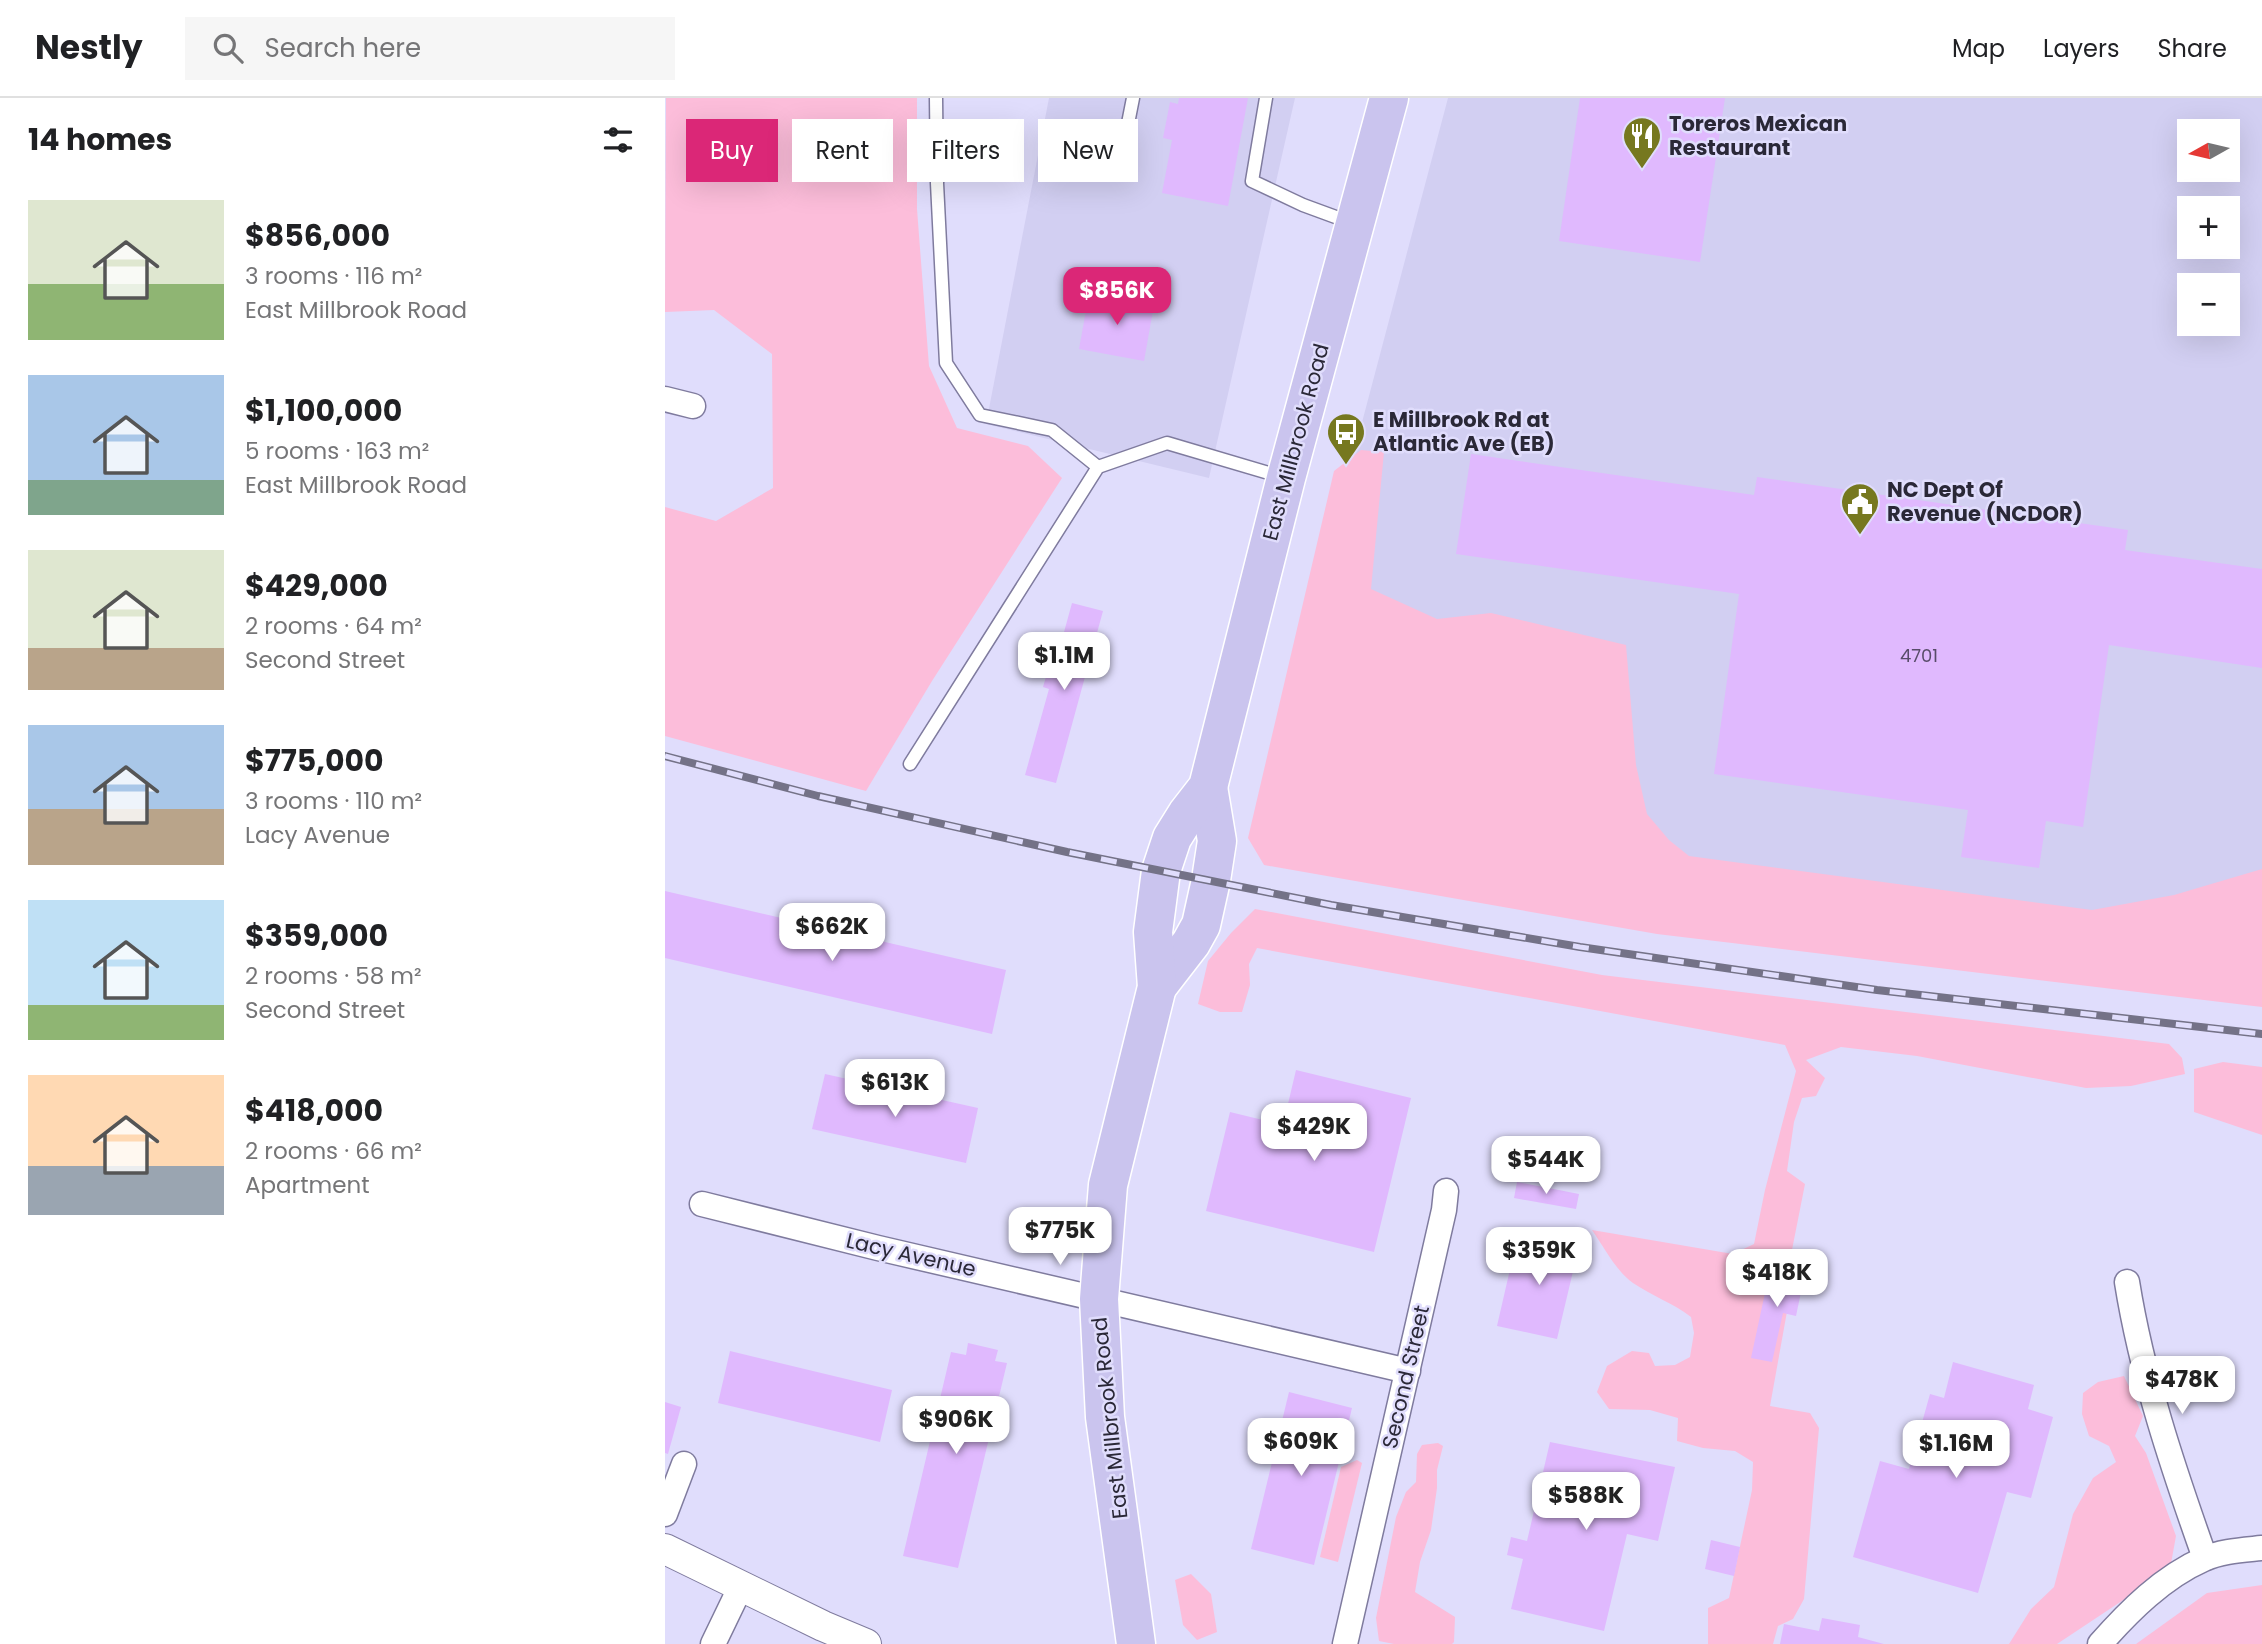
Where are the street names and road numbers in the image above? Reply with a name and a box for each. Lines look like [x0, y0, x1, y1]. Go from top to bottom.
street label: East Millbrook Road [1255, 340, 1336, 544]
street label: Lacy Avenue [843, 1226, 979, 1284]
street label: Second Street [1375, 1302, 1436, 1451]
street label: East Millbrook Road [1084, 1316, 1135, 1520]

